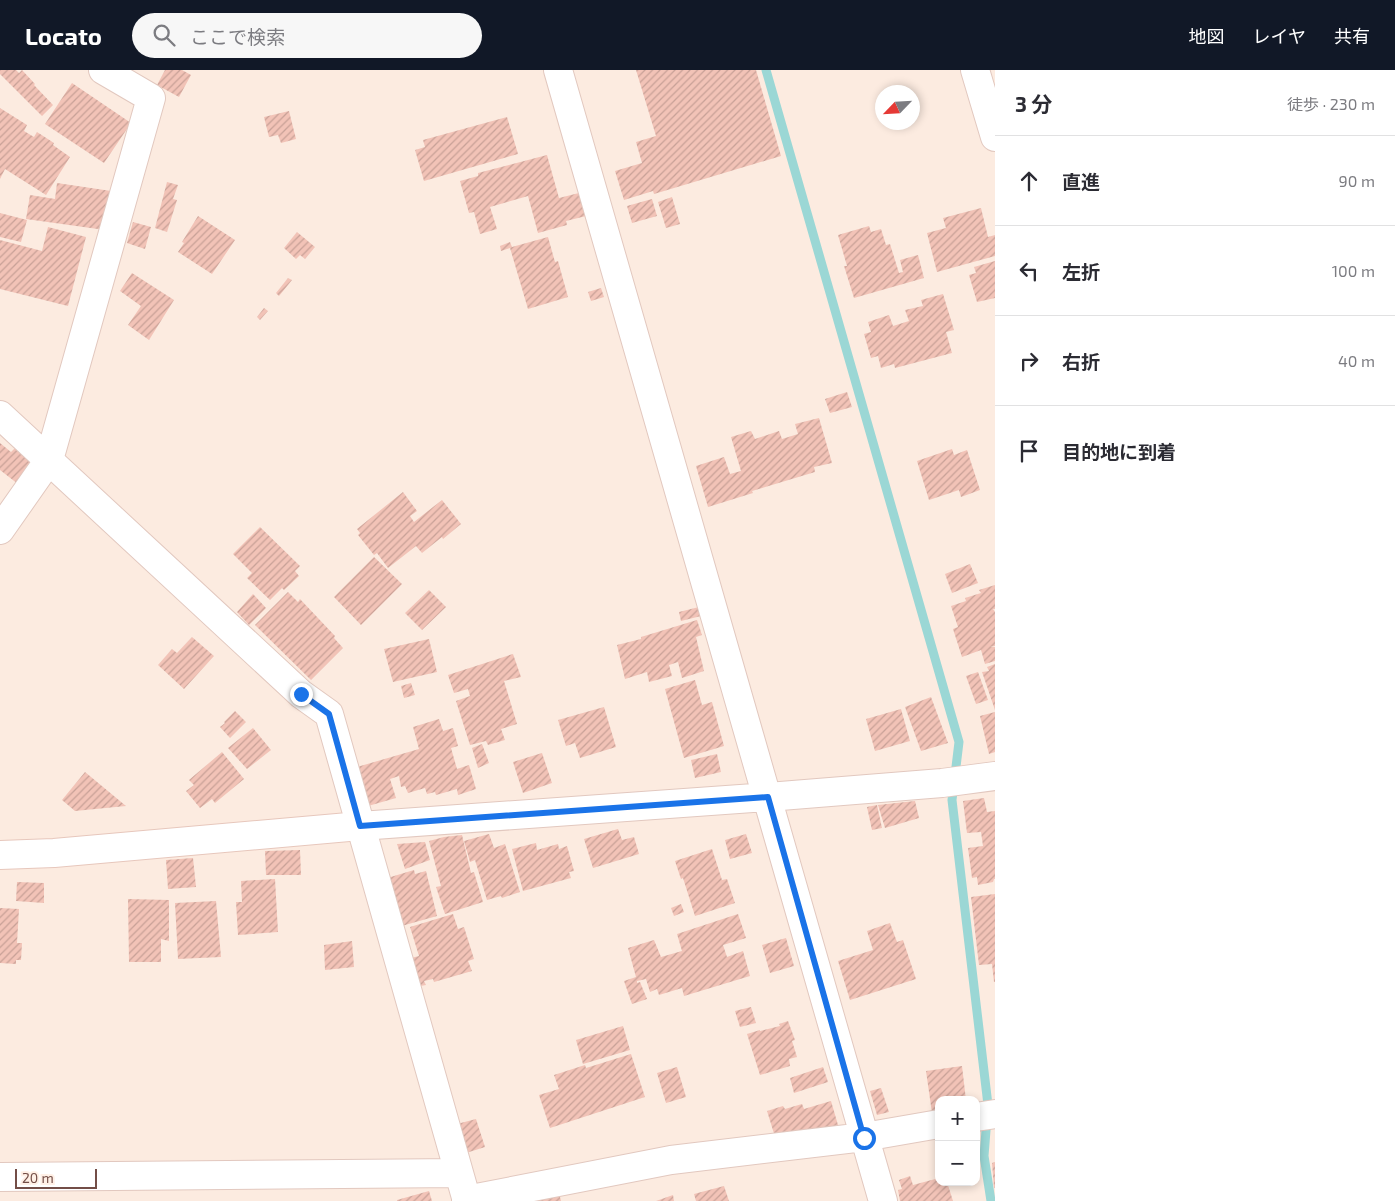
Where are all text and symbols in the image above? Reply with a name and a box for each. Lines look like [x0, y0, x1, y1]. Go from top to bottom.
search box [132, 13, 482, 58]
text: Locato [25, 21, 102, 50]
icon: search [150, 21, 178, 49]
text: ここで検索 [190, 25, 285, 48]
text: 地図 [1189, 25, 1225, 47]
text: レイヤ [1253, 25, 1306, 47]
text: 共有 [1334, 25, 1370, 47]
north arrow [875, 85, 920, 130]
text: 3 分 [1015, 91, 1052, 116]
text: 徒歩 · 230 m [1287, 94, 1375, 113]
icon: ahead [1015, 167, 1043, 195]
text: 直進 [1062, 170, 1100, 193]
text: 90 m [1339, 171, 1375, 190]
icon: left [1015, 257, 1043, 285]
text: 左折 [1062, 260, 1100, 283]
text: 100 m [1332, 261, 1375, 280]
icon: right [1015, 347, 1043, 375]
text: 右折 [1062, 350, 1100, 373]
text: 40 m [1338, 351, 1375, 370]
icon: arrive [1015, 437, 1043, 465]
text: 目的地に到着 [1062, 440, 1176, 463]
route end [290, 683, 313, 706]
map controls [935, 1096, 980, 1186]
button: + [935, 1096, 980, 1141]
route start [853, 1127, 876, 1150]
button: − [935, 1141, 980, 1186]
scale bar [15, 1166, 98, 1189]
text: 20 m [22, 1169, 54, 1186]

